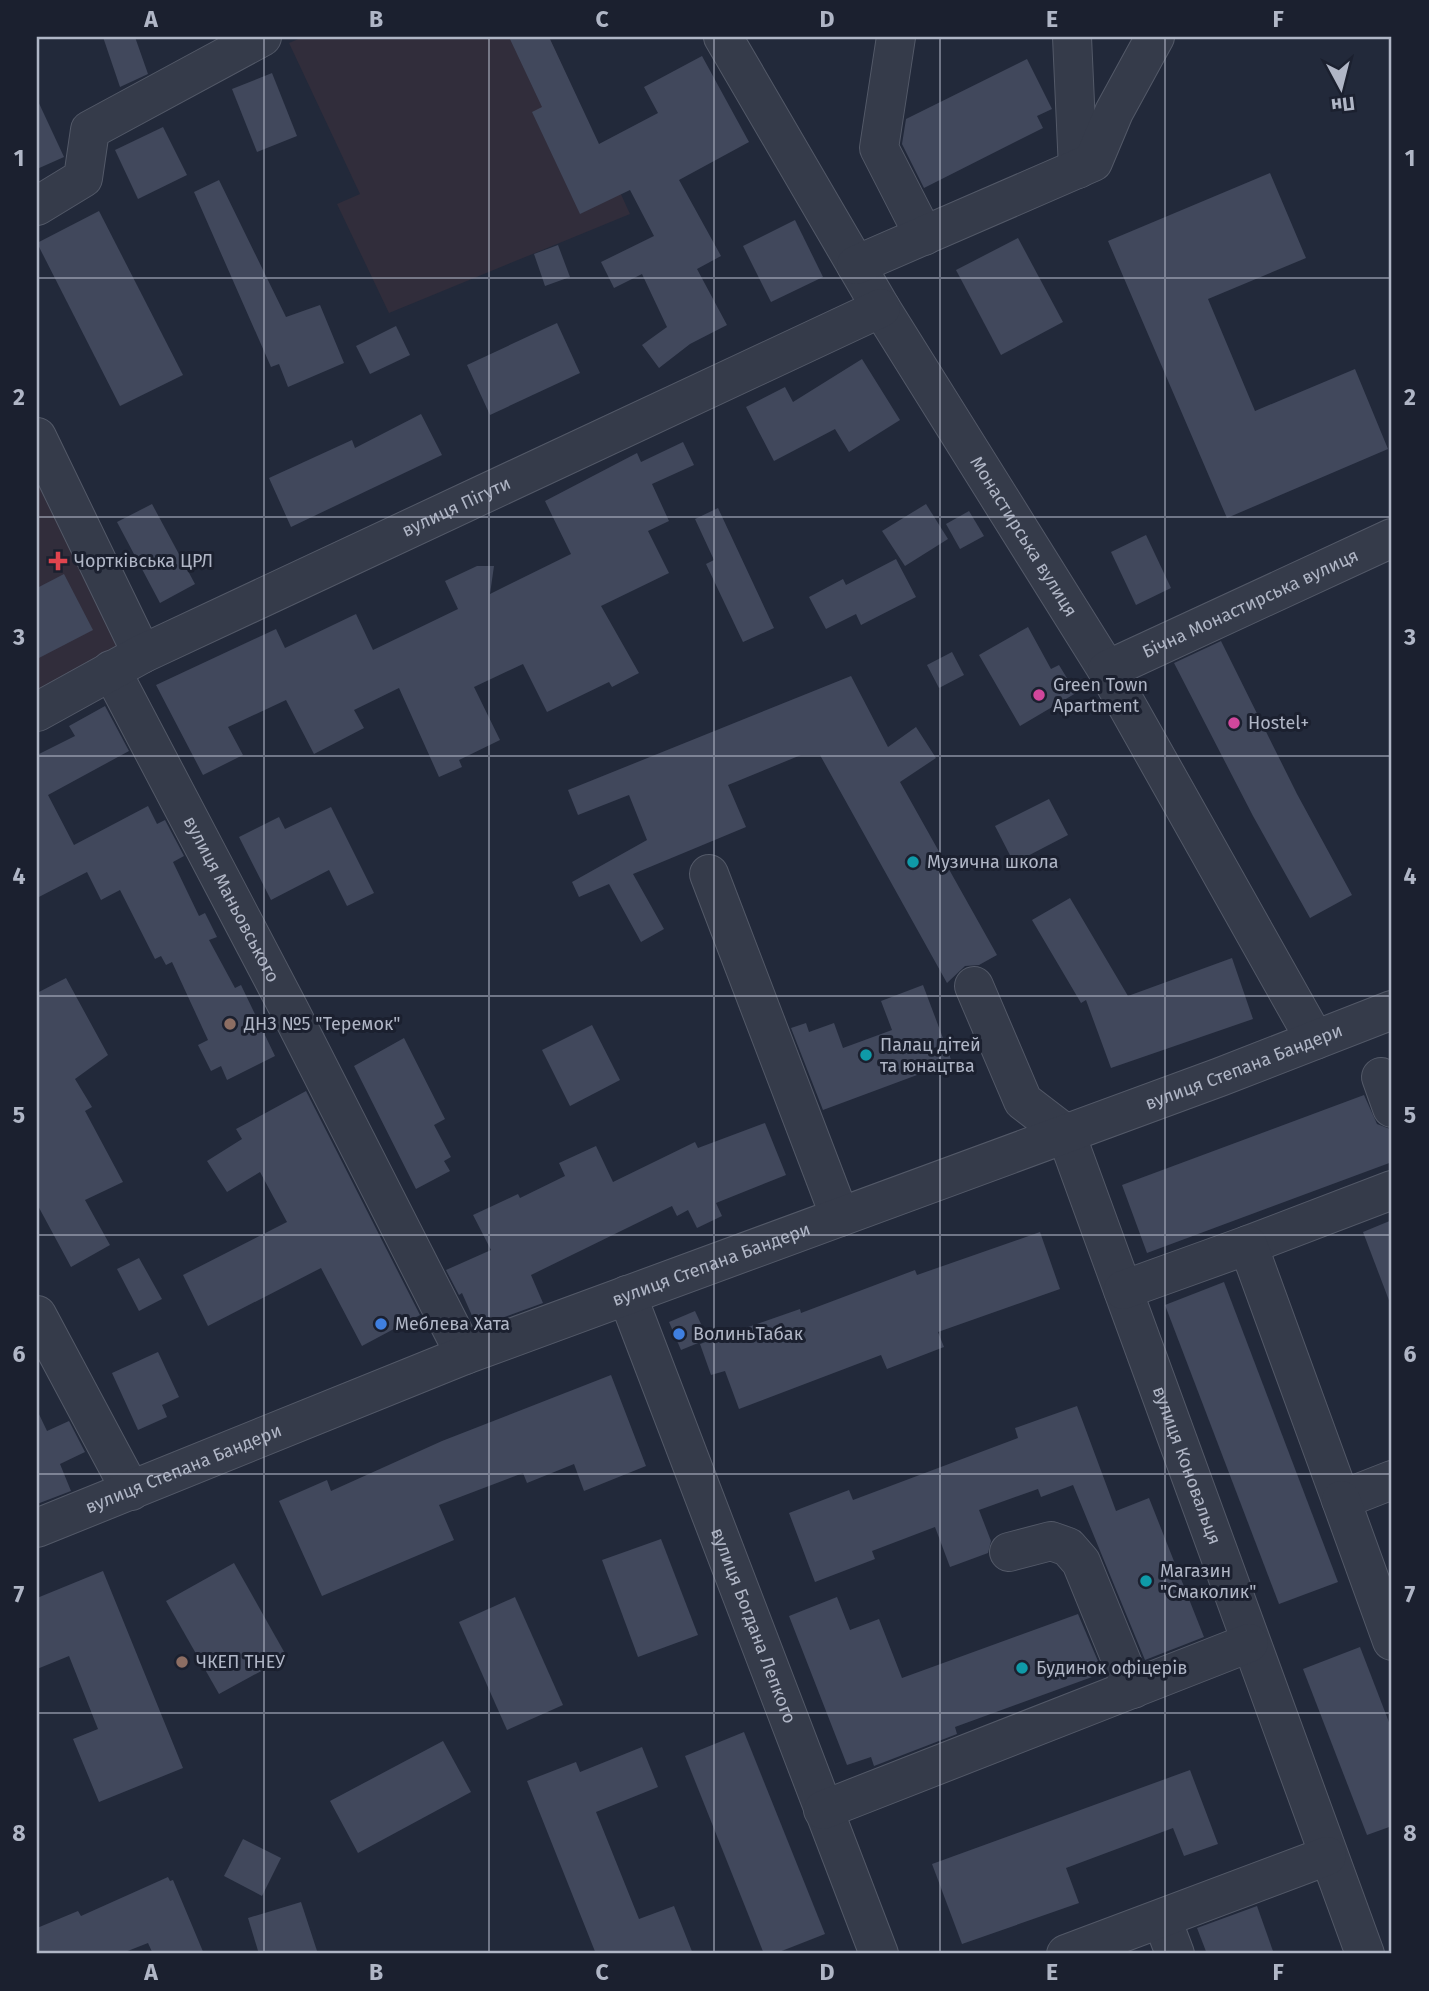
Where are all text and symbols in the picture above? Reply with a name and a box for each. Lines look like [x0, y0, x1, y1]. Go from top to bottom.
text: A [143, 5, 158, 33]
text: B [369, 5, 383, 33]
text: C [595, 5, 609, 33]
text: D [820, 5, 835, 33]
text: E [1046, 5, 1058, 33]
text: F [1272, 5, 1284, 33]
north arrow [1306, 52, 1376, 122]
text: Пн [1330, 92, 1356, 117]
text: 1 [14, 144, 24, 172]
text: 1 [1405, 144, 1415, 172]
text: 2 [13, 383, 25, 411]
text: 2 [1404, 383, 1416, 411]
street label: Монастирська вулиця [965, 452, 1082, 621]
street label: вулиця Пігути [398, 472, 514, 542]
street label: Бічна Монастирська вулиця [1139, 544, 1362, 663]
place label: Чортківська ЦРЛ [74, 550, 213, 572]
marker: Чортківська ЦРЛ [48, 551, 68, 571]
text: 3 [12, 623, 25, 651]
text: 3 [1403, 623, 1416, 651]
place label: Green Town Apartment [1053, 674, 1148, 717]
marker: Green Town Apartment [1031, 687, 1047, 703]
place label: Hostel+ [1248, 712, 1309, 734]
marker: Hostel+ [1226, 715, 1242, 731]
street label: вулиця Маньовського [179, 812, 284, 986]
place label: Музична школа [927, 851, 1059, 873]
marker: Музична школа [905, 854, 921, 870]
text: 4 [13, 862, 26, 890]
text: 4 [1404, 862, 1417, 890]
place label: ДНЗ №5 "Теремок" [243, 1013, 400, 1035]
marker: ДНЗ №5 "Теремок" [222, 1016, 238, 1032]
street label: вулиця Степана Бандери [1142, 1019, 1346, 1115]
place label: Палац дітей та юнацтва [880, 1034, 981, 1077]
marker: Палац дітей та юнацтва [858, 1047, 874, 1063]
text: 5 [13, 1101, 25, 1129]
text: 5 [1404, 1101, 1416, 1129]
street label: вулиця Степана Бандери [609, 1218, 813, 1311]
place label: Меблева Хата [395, 1313, 510, 1335]
marker: Меблева Хата [373, 1316, 389, 1332]
place label: ВолиньТабак [693, 1323, 804, 1345]
marker: ВолиньТабак [671, 1326, 687, 1342]
text: 6 [13, 1340, 26, 1368]
text: 6 [1404, 1340, 1417, 1368]
street label: вулиця Коновальця [1148, 1383, 1226, 1548]
street label: вулиця Степана Бандери [82, 1419, 285, 1518]
street label: вулиця Богдана Лепкого [706, 1525, 801, 1727]
place label: Магазин "Смаколик" [1160, 1560, 1256, 1603]
marker: Магазин "Смаколик" [1138, 1573, 1154, 1589]
text: 7 [14, 1580, 25, 1608]
text: 7 [1405, 1580, 1416, 1608]
place label: ЧКЕП ТНЕУ [196, 1651, 285, 1673]
marker: ЧКЕП ТНЕУ [174, 1654, 190, 1670]
place label: Будинок офіцерів [1036, 1657, 1188, 1679]
marker: Будинок офіцерів [1014, 1660, 1030, 1676]
text: 8 [12, 1819, 26, 1847]
text: 8 [1403, 1819, 1417, 1847]
text: A [143, 1958, 158, 1986]
text: B [369, 1958, 383, 1986]
text: C [595, 1958, 609, 1986]
text: D [820, 1958, 835, 1986]
text: E [1046, 1958, 1058, 1986]
text: F [1272, 1958, 1284, 1986]

